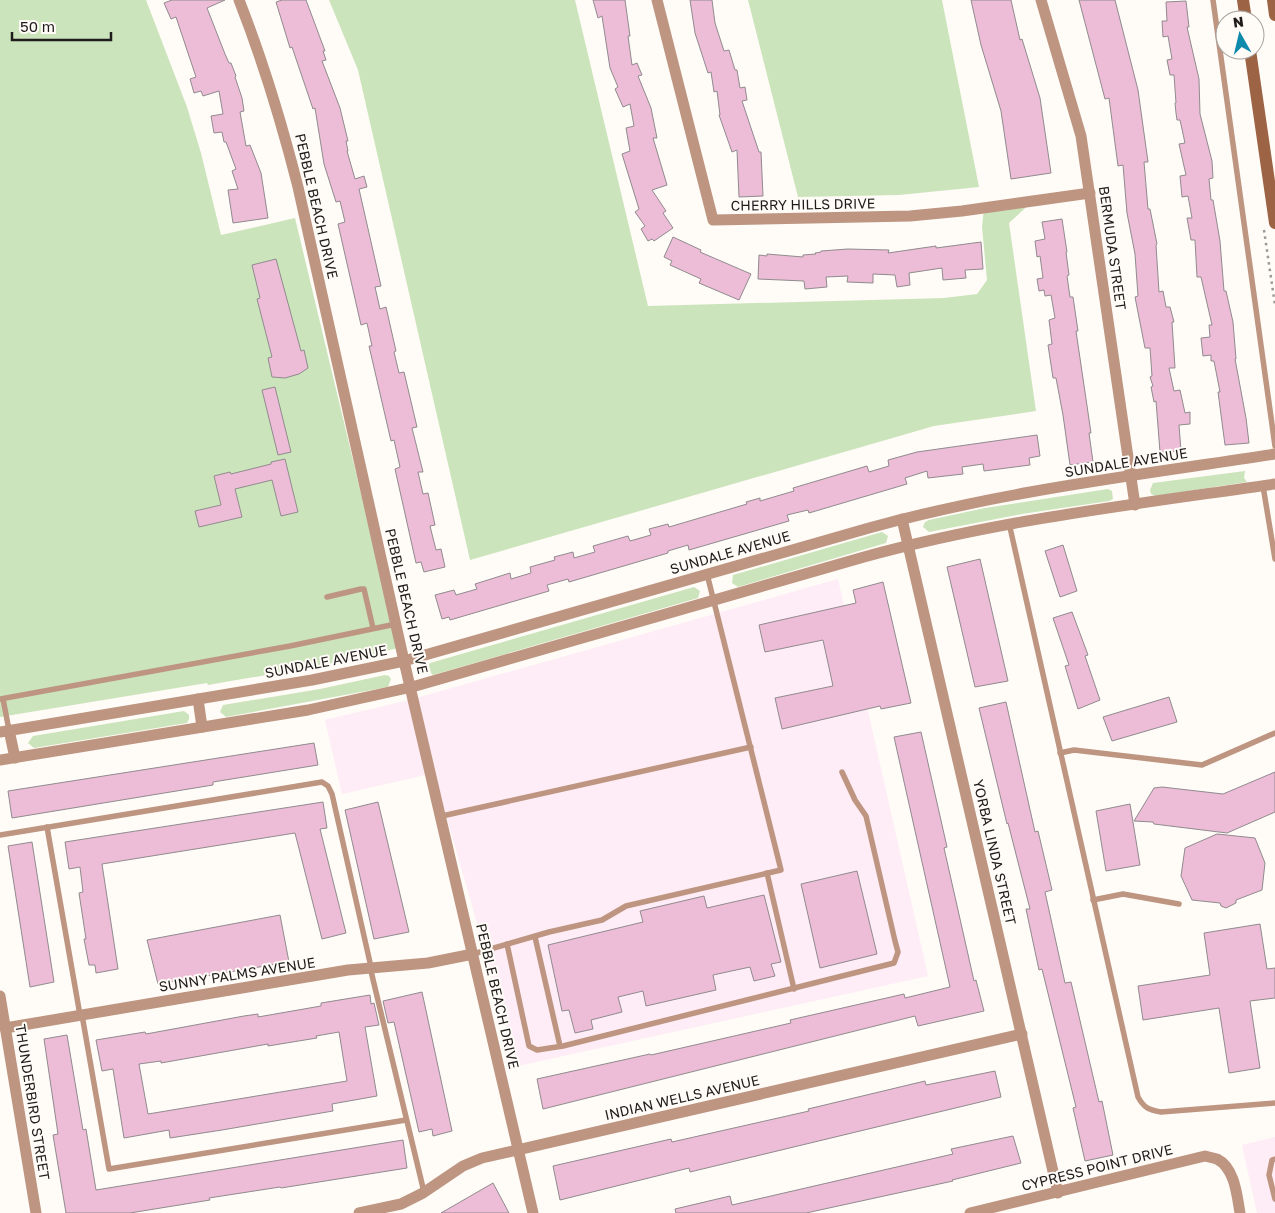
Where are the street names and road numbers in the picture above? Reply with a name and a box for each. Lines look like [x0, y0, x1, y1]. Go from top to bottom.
street label: PEBBLE BEACH DRIVE [292, 132, 342, 280]
street label: BERMUDA STREET [1096, 185, 1130, 311]
street label: CHERRY HILLS DRIVE [731, 194, 875, 214]
street label: SUNDALE AVENUE [1063, 444, 1189, 480]
street label: PEBBLE BEACH DRIVE [382, 527, 432, 675]
street label: SUNDALE AVENUE [668, 527, 792, 577]
street label: SUNDALE AVENUE [263, 641, 389, 681]
street label: YORBA LINDA STREET [970, 778, 1020, 927]
street label: PEBBLE BEACH DRIVE [473, 922, 523, 1070]
street label: SUNNY PALMS AVENUE [158, 953, 316, 995]
street label: THUNDERBIRD STREET [12, 1023, 54, 1181]
street label: INDIAN WELLS AVENUE [603, 1071, 761, 1123]
street label: CYPRESS POINT DRIVE [1020, 1140, 1174, 1194]

